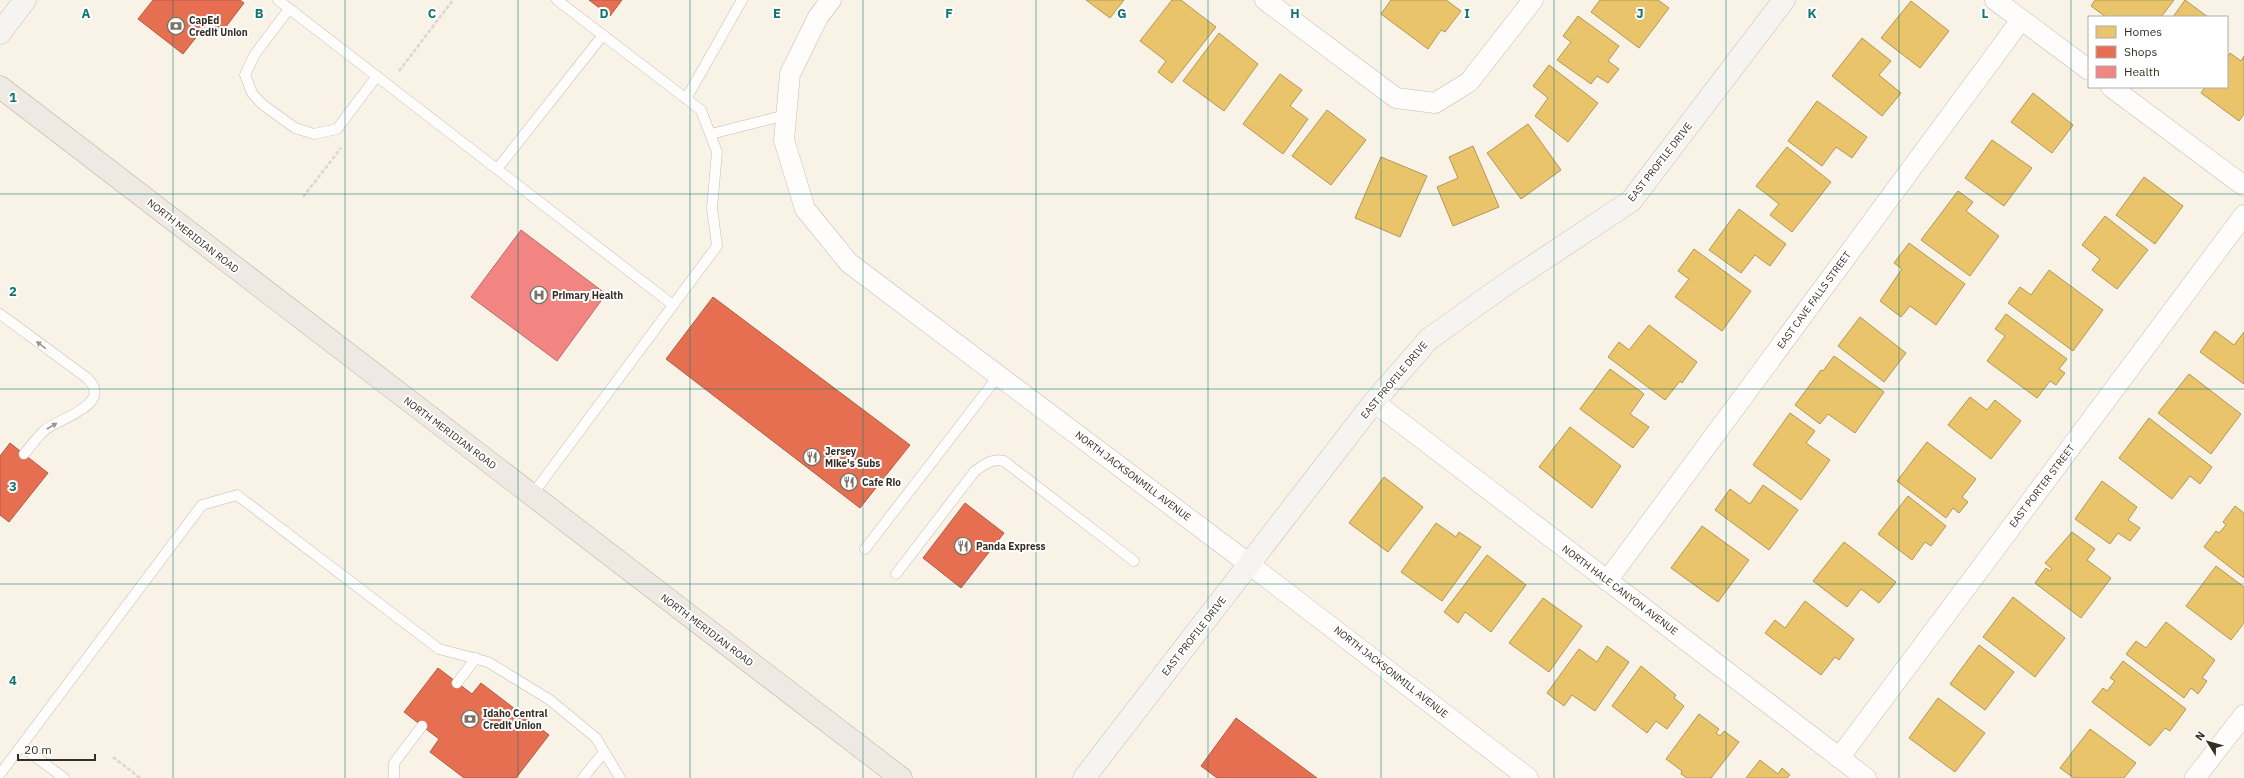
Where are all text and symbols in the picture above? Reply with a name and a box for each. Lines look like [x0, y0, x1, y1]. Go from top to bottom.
text: A [82, 5, 91, 22]
text: B [255, 5, 264, 22]
text: C [428, 5, 437, 22]
text: D [599, 5, 609, 22]
text: E [773, 5, 781, 22]
text: F [945, 5, 953, 22]
text: G [1117, 5, 1127, 22]
text: H [1290, 5, 1300, 22]
text: I [1464, 5, 1470, 22]
text: J [1636, 5, 1644, 22]
text: K [1807, 5, 1817, 22]
text: L [1982, 5, 1989, 22]
place label: CapEd Credit Union [189, 14, 248, 39]
bank icon: CapEd Credit Union [166, 16, 186, 36]
legend [2088, 16, 2228, 88]
text: Homes [2124, 24, 2162, 39]
text: Shops [2124, 44, 2157, 59]
text: Health [2124, 64, 2160, 79]
text: 1 [9, 89, 17, 106]
street label: EAST PROFILE DRIVE [1625, 120, 1695, 204]
street label: NORTH MERIDIAN ROAD [145, 196, 242, 276]
street label: EAST CAVE FALLS STREET [1774, 248, 1854, 351]
text: 2 [9, 283, 17, 300]
hospital icon: Primary Health [529, 285, 549, 305]
place label: Primary Health [552, 289, 623, 302]
street label: EAST PROFILE DRIVE [1358, 338, 1430, 421]
one-way arrow [36, 341, 46, 349]
street label: NORTH MERIDIAN ROAD [401, 394, 499, 472]
one-way arrow [46, 423, 58, 430]
street label: NORTH JACKSONMILL AVENUE [1073, 428, 1193, 524]
street label: EAST PORTER STREET [2006, 442, 2078, 530]
place label: Jersey Mike's Subs [825, 445, 880, 470]
restaurant icon: Jersey Mike's Subs [802, 447, 822, 467]
restaurant icon: Cafe Rio [839, 472, 859, 492]
place label: Cafe Rio [862, 476, 901, 489]
text: 3 [9, 478, 17, 495]
restaurant icon: Panda Express [953, 536, 973, 556]
place label: Panda Express [976, 540, 1046, 553]
street label: NORTH HALE CANYON AVENUE [1560, 542, 1681, 638]
street label: NORTH MERIDIAN ROAD [658, 591, 756, 669]
street label: EAST PROFILE DRIVE [1159, 594, 1229, 678]
street label: NORTH JACKSONMILL AVENUE [1331, 623, 1451, 721]
text: 4 [9, 672, 17, 689]
place label: Idaho Central Credit Union [483, 707, 548, 732]
bank icon: Idaho Central Credit Union [460, 709, 480, 729]
north arrow [2188, 722, 2228, 762]
text: N [2192, 729, 2208, 743]
scale bar [18, 736, 95, 762]
text: 20 m [24, 742, 52, 757]

